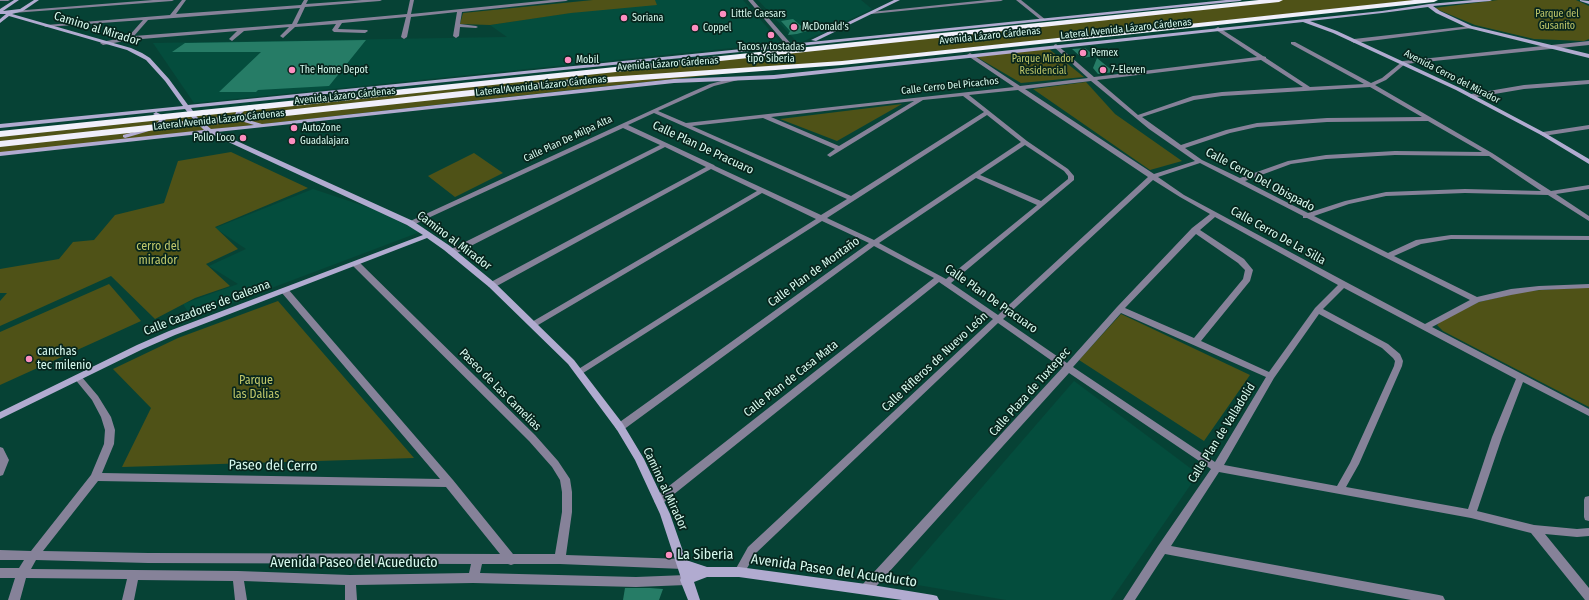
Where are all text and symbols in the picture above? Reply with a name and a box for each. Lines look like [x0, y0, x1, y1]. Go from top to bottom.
place label: Little Caesars [731, 8, 786, 20]
park label: Parque del Gusanito [1535, 8, 1579, 32]
street label: Camino al Mirador [52, 9, 142, 49]
marker: Little Caesars [718, 9, 728, 19]
place label: Soriana [632, 12, 663, 24]
marker: Soriana [619, 13, 629, 23]
street label: Lateral Avenida Lázaro Cárdenas [1060, 16, 1192, 42]
place label: McDonald's [802, 21, 849, 33]
place label: Coppel [703, 22, 731, 34]
marker: McDonald's [789, 22, 799, 32]
marker: Coppel [690, 23, 700, 33]
street label: Avenida Lázaro Cárdenas [939, 25, 1041, 47]
marker: Tacos y tostadas tipo Siberia [766, 30, 776, 40]
place label: Tacos y tostadas tipo Siberia [737, 41, 805, 64]
place label: Pemex [1091, 47, 1118, 59]
marker: Pemex [1078, 48, 1088, 58]
street label: Avenida Cerro del Mirador [1402, 48, 1502, 106]
park label: Parque Mirador Residencial [1012, 53, 1074, 76]
place label: Mobil [576, 54, 599, 66]
street label: Avenida Lázaro Cárdenas [617, 54, 719, 74]
marker: Mobil [563, 55, 573, 65]
place label: The Home Depot [300, 64, 368, 76]
place label: 7-Eleven [1111, 64, 1145, 76]
marker: The Home Depot [287, 65, 297, 75]
marker: 7-Eleven [1098, 65, 1108, 75]
street label: Lateral Avenida Lázaro Cárdenas [475, 73, 607, 99]
street label: Calle Cerro Del Picachos [901, 75, 999, 97]
street label: Avenida Lázaro Cárdenas [294, 85, 396, 107]
street label: Lateral Avenida Lázaro Cárdenas [153, 107, 285, 133]
street label: Calle Plan De Milpa Alta [522, 113, 614, 165]
street label: Calle Plan De Pracuaro [650, 118, 756, 178]
place label: AutoZone [302, 122, 341, 134]
marker: AutoZone [289, 123, 299, 133]
place label: Pollo Loco [193, 132, 235, 144]
marker: Pollo Loco [238, 133, 248, 143]
place label: Guadalajara [300, 135, 349, 147]
marker: Guadalajara [287, 136, 297, 146]
street label: Calle Cerro Del Obispado [1203, 145, 1317, 215]
street label: Calle Cerro De La Silla [1228, 204, 1328, 268]
street label: Camino al Mirador [414, 208, 494, 274]
street label: Calle Plan de Montaño [765, 234, 863, 310]
park label: cerro del mirador [136, 240, 180, 268]
street label: Calle Plan De Pracuaro [942, 262, 1040, 336]
street label: Calle Cazadores de Galeana [142, 277, 272, 339]
street label: Calle Rifleros de Nuevo León [879, 309, 991, 415]
street label: Calle Plan de Casa Mata [741, 338, 841, 420]
place label: canchas tec milenio [37, 345, 92, 373]
street label: Calle Plaza de Tuxtepec [986, 345, 1074, 439]
street label: Paseo de Las Camelias [456, 346, 544, 434]
marker: canchas tec milenio [24, 354, 34, 364]
park label: Parque las Dalias [233, 374, 279, 402]
street label: Calle Plan de Valladolid [1185, 380, 1259, 486]
street label: Camino al Mirador [640, 445, 690, 533]
street label: Paseo del Cerro [228, 457, 318, 475]
place label: La Siberia [677, 547, 733, 563]
marker: La Siberia [664, 550, 674, 560]
street label: Avenida Paseo del Acueducto [750, 551, 918, 591]
street label: Avenida Paseo del Acueducto [270, 555, 438, 571]

